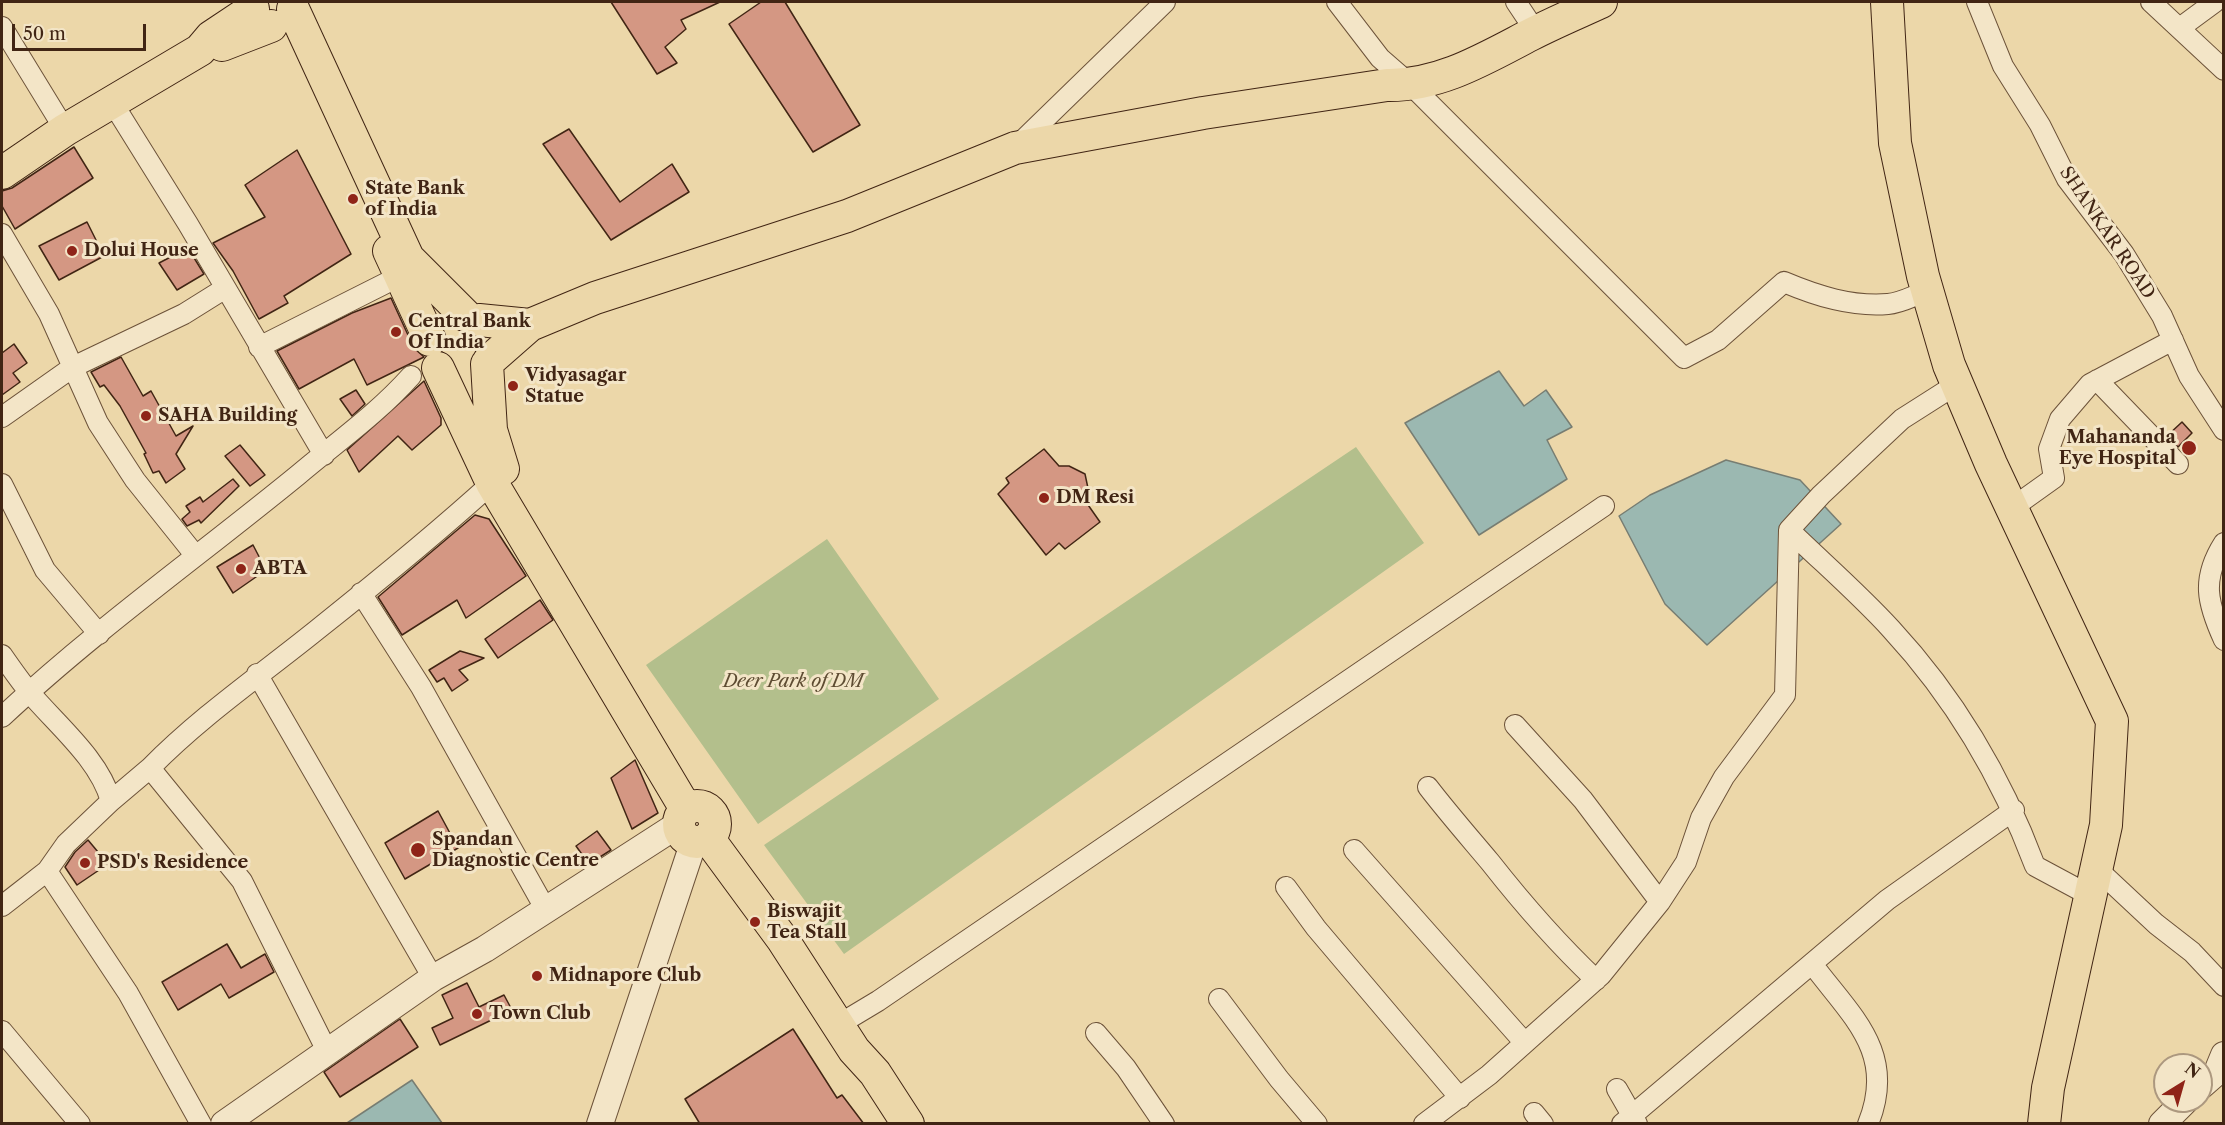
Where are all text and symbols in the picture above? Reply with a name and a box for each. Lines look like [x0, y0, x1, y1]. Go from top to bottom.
scale bar [15, 12, 148, 50]
text: 50 m [23, 23, 66, 45]
street label: SHANKAR ROAD [2055, 163, 2159, 303]
place label: State Bank of India [365, 178, 465, 220]
marker: State Bank of India [346, 192, 360, 206]
place label: Dolui House [84, 240, 199, 262]
marker: Dolui House [65, 244, 79, 258]
place label: Central Bank Of India [408, 311, 531, 354]
marker: Central Bank Of India [389, 325, 403, 339]
place label: Vidyasagar Statue [525, 365, 627, 407]
marker: Vidyasagar Statue [506, 379, 520, 393]
place label: SAHA Building [158, 405, 297, 427]
marker: SAHA Building [139, 409, 153, 423]
place label: Mahananda Eye Hospital [2059, 427, 2176, 470]
marker: Mahananda Eye Hospital [2180, 439, 2198, 457]
place label: DM Resi [1056, 487, 1134, 509]
marker: DM Resi [1037, 491, 1051, 505]
place label: ABTA [253, 558, 307, 580]
marker: ABTA [234, 562, 248, 576]
park label: Deer Park of DM [723, 671, 863, 693]
place label: Spandan Diagnostic Centre [432, 829, 599, 872]
marker: Spandan Diagnostic Centre [409, 841, 427, 859]
place label: PSD's Residence [97, 852, 248, 874]
marker: PSD's Residence [78, 856, 92, 870]
place label: Biswajit Tea Stall [767, 901, 847, 944]
marker: Biswajit Tea Stall [748, 915, 762, 929]
place label: Midnapore Club [549, 965, 701, 987]
marker: Midnapore Club [530, 969, 544, 983]
place label: Town Club [489, 1003, 591, 1025]
marker: Town Club [470, 1007, 484, 1021]
north arrow [2153, 1053, 2213, 1113]
text: N [2181, 1058, 2204, 1082]

